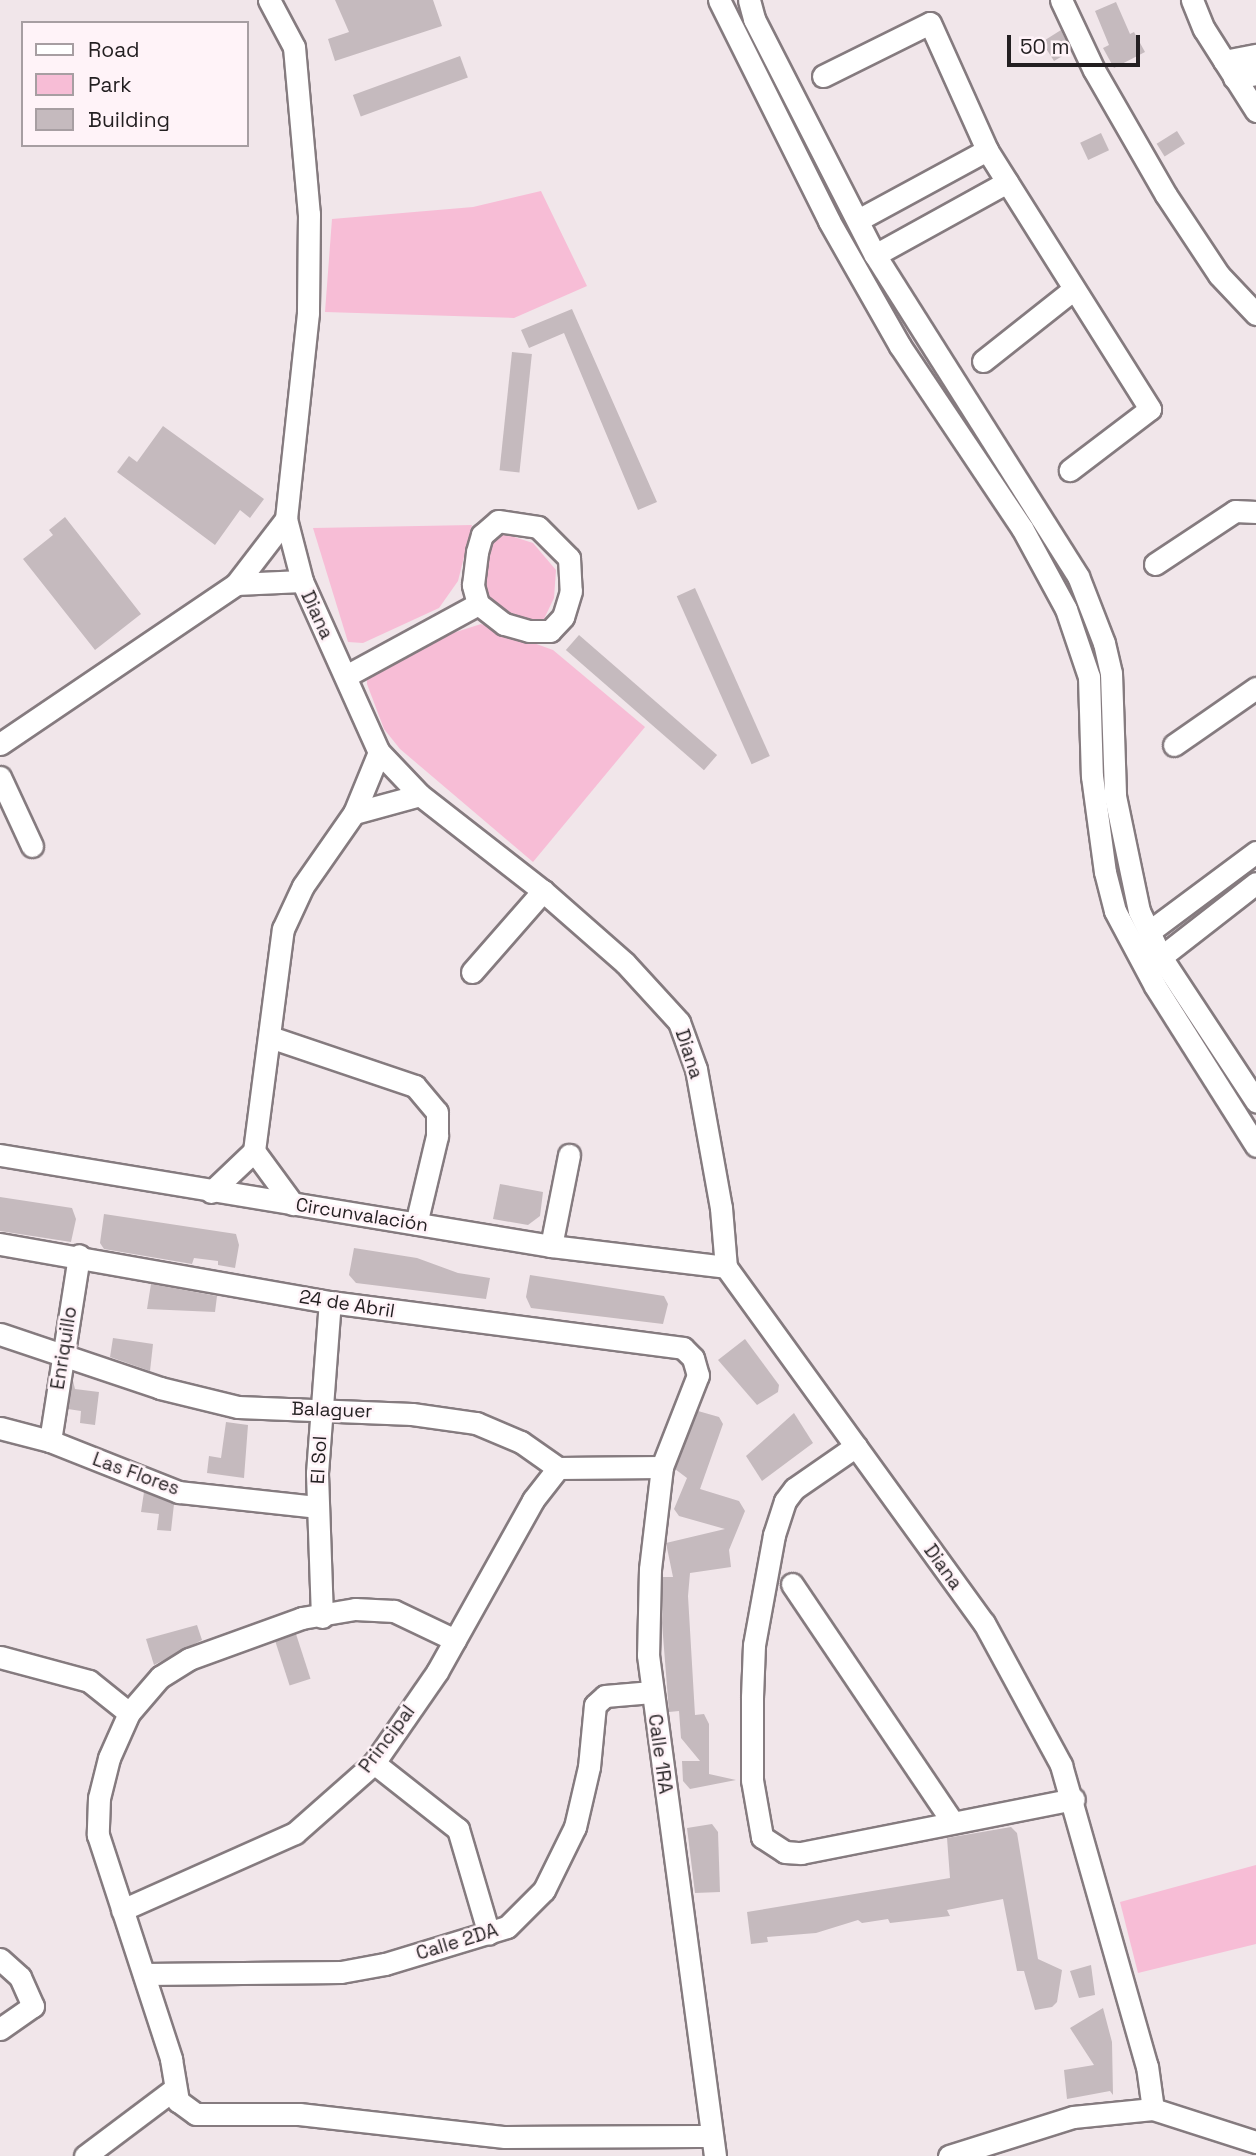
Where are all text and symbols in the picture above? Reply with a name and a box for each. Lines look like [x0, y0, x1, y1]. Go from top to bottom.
legend [21, 21, 248, 147]
scale bar [1011, 21, 1144, 65]
text: 50 m [1020, 33, 1070, 60]
text: Road [88, 36, 140, 63]
text: Park [88, 71, 132, 98]
text: Building [88, 106, 170, 133]
street label: Diana [296, 587, 338, 643]
street label: Diana [670, 1026, 708, 1082]
street label: Circunvalación [294, 1193, 430, 1237]
street label: 24 de Abril [297, 1285, 397, 1323]
street label: Enriquillo [46, 1305, 82, 1391]
street label: Balaguer [291, 1397, 373, 1423]
street label: El Sol [306, 1435, 332, 1485]
street label: Las Flores [89, 1448, 183, 1500]
street label: Diana [919, 1540, 967, 1594]
street label: Principal [354, 1701, 420, 1777]
street label: Calle 1RA [643, 1713, 677, 1795]
street label: Calle 2DA [413, 1919, 501, 1965]

